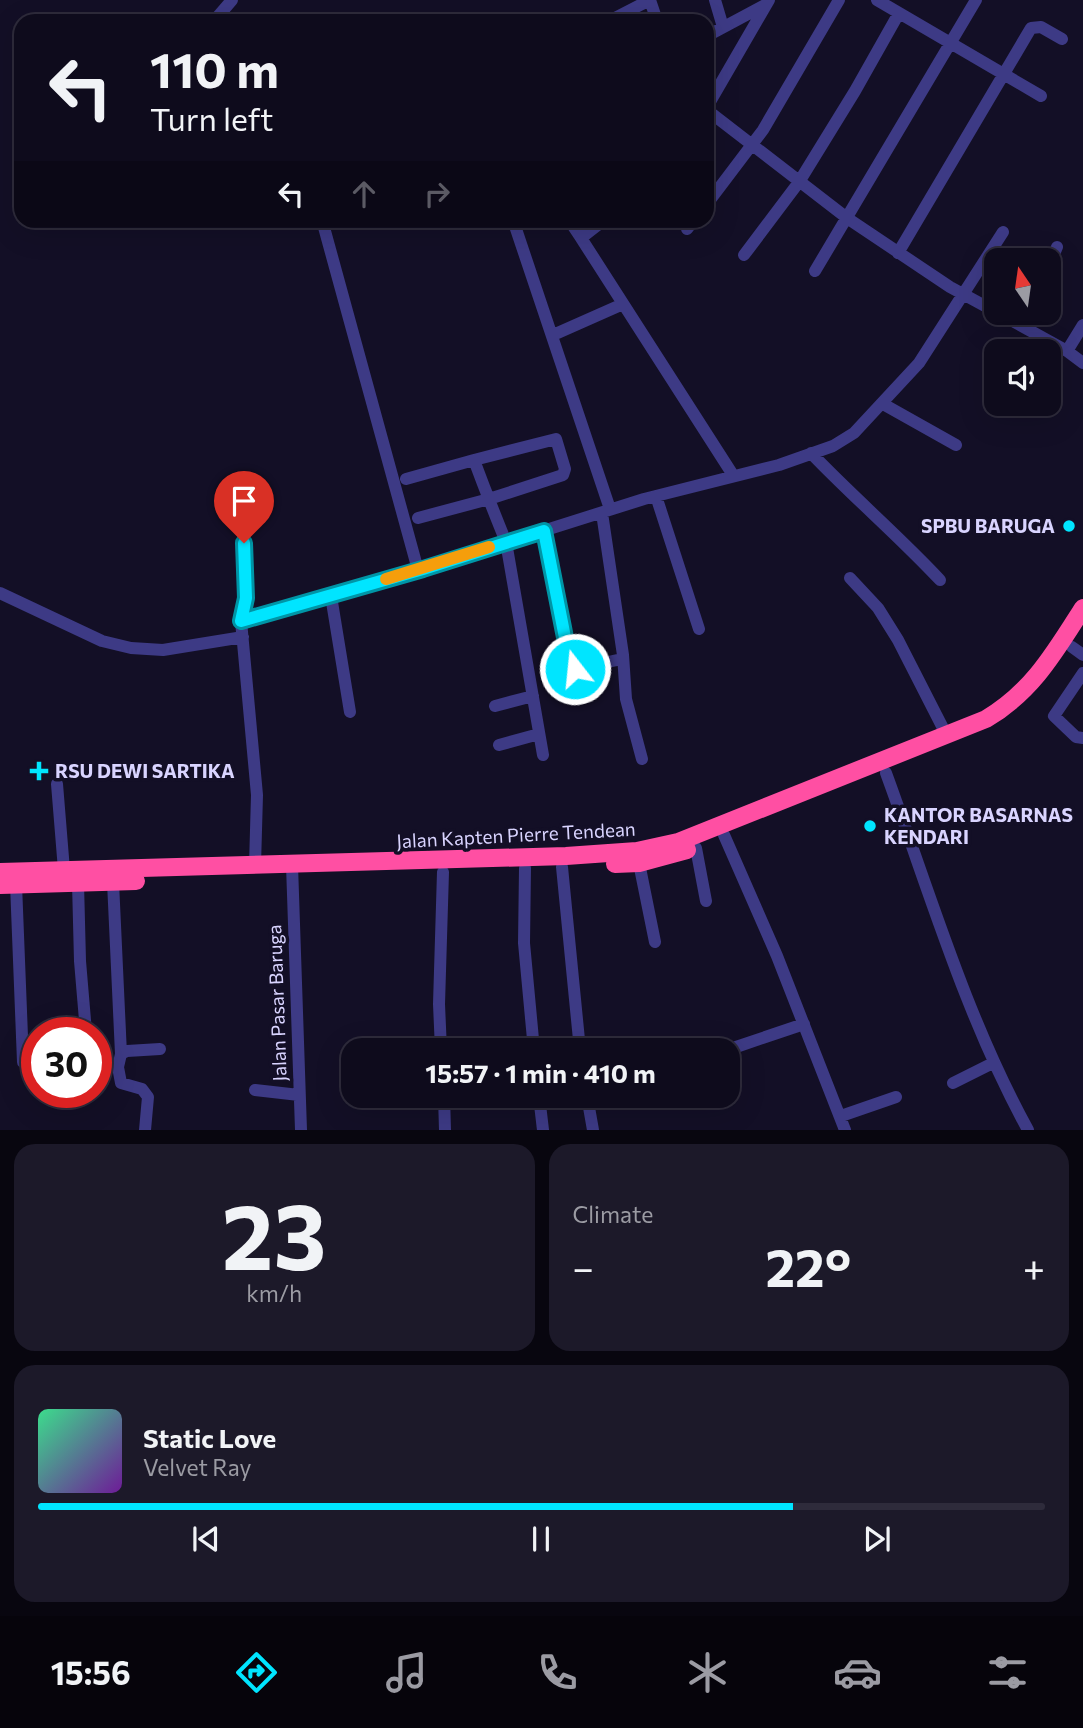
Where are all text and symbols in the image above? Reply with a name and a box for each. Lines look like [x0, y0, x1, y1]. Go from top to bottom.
text: 110 m [150, 38, 279, 98]
icon: left [35, 42, 126, 133]
text: Turn left [150, 98, 274, 138]
icon: left [272, 175, 310, 213]
icon: ahead [345, 175, 383, 213]
icon: right [418, 175, 456, 213]
north arrow [984, 248, 1060, 326]
map controls [984, 248, 1061, 416]
button: sound [984, 339, 1061, 416]
pin [214, 471, 274, 543]
icon: arrive [225, 482, 263, 520]
place label: SPBU BARUGA [921, 514, 1055, 537]
marker: SPBU BARUGA [1061, 518, 1077, 534]
position arrow [538, 632, 612, 706]
place label: RSU DEWI SARTIKA [55, 759, 235, 782]
marker: RSU DEWI SARTIKA [29, 761, 49, 781]
place label: KANTOR BASARNAS KENDARI [884, 803, 1073, 848]
street label: Jalan Kapten Pierre Tendean [396, 817, 636, 852]
marker: KANTOR BASARNAS KENDARI [862, 818, 878, 834]
street label: Jalan Pasar Baruga [262, 924, 291, 1082]
speed limit sign: 30 [21, 1017, 112, 1108]
text: 15:57 · 1 min · 410 m [425, 1057, 656, 1088]
text: 23 [222, 1177, 327, 1289]
text: Climate [573, 1200, 654, 1228]
text: 22° [766, 1234, 851, 1298]
text: − [573, 1243, 594, 1290]
text: + [1023, 1243, 1045, 1290]
text: km/h [246, 1279, 302, 1307]
text: Static Love [143, 1422, 276, 1453]
text: Velvet Ray [143, 1453, 251, 1481]
icon: previous [187, 1520, 225, 1558]
icon: pause [522, 1520, 560, 1558]
icon: next [858, 1520, 896, 1558]
icon: directions [232, 1648, 281, 1697]
icon: music [382, 1648, 431, 1697]
icon: phone [533, 1648, 582, 1697]
icon: climate [683, 1648, 732, 1697]
icon: car [833, 1648, 882, 1697]
icon: filters [983, 1648, 1032, 1697]
text: 15:56 [51, 1652, 131, 1692]

